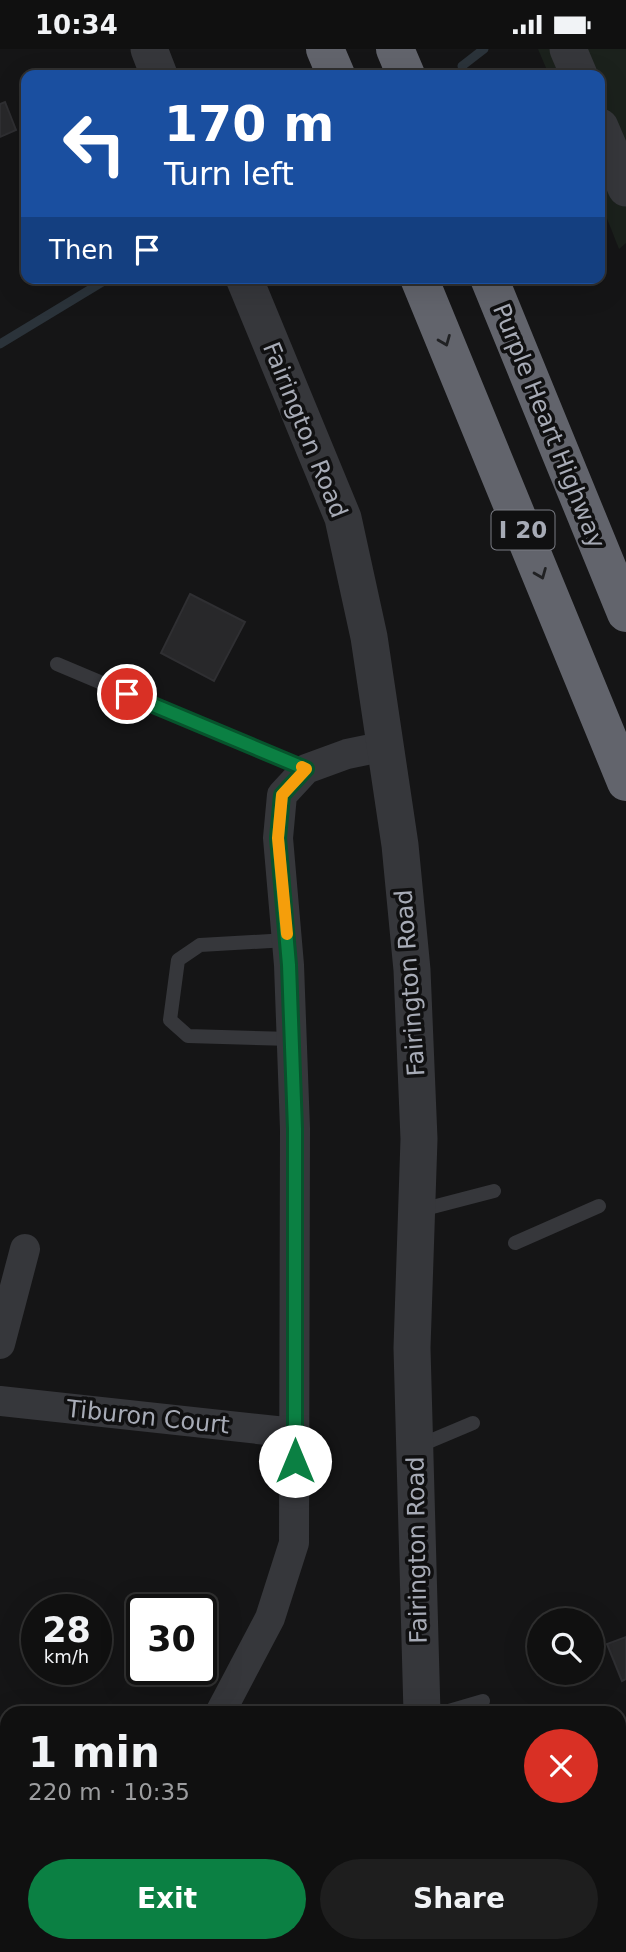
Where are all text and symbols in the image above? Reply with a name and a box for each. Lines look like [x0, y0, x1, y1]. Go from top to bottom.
text: 10:34 [35, 10, 118, 40]
text: 170 m [164, 96, 334, 153]
icon: left [49, 98, 140, 189]
text: Turn left [164, 155, 294, 193]
icon: arrive [128, 231, 166, 269]
text: Then [49, 235, 114, 265]
street label: Purple Heart Highway [487, 299, 611, 553]
one-way arrow [437, 334, 451, 347]
street label: Fairington Road [257, 338, 353, 522]
road number: I 20 [491, 510, 554, 549]
one-way arrow [532, 568, 546, 580]
pin [97, 664, 157, 724]
icon: arrive [108, 675, 146, 713]
street label: Fairington Road [390, 889, 430, 1077]
street label: Tiburon Court [64, 1394, 231, 1439]
position arrow [258, 1424, 332, 1498]
street label: Fairington Road [401, 1456, 433, 1644]
speed limit sign: 30 [126, 1594, 217, 1685]
map controls [527, 1608, 604, 1685]
button: search [527, 1608, 604, 1685]
text: 28 [42, 1610, 91, 1650]
text: km/h [44, 1646, 89, 1667]
text: 1 min [28, 1728, 160, 1777]
button: close [524, 1729, 598, 1803]
text: 220 m · 10:35 [28, 1779, 190, 1805]
button: Exit [28, 1859, 306, 1939]
button: Share [320, 1859, 598, 1939]

